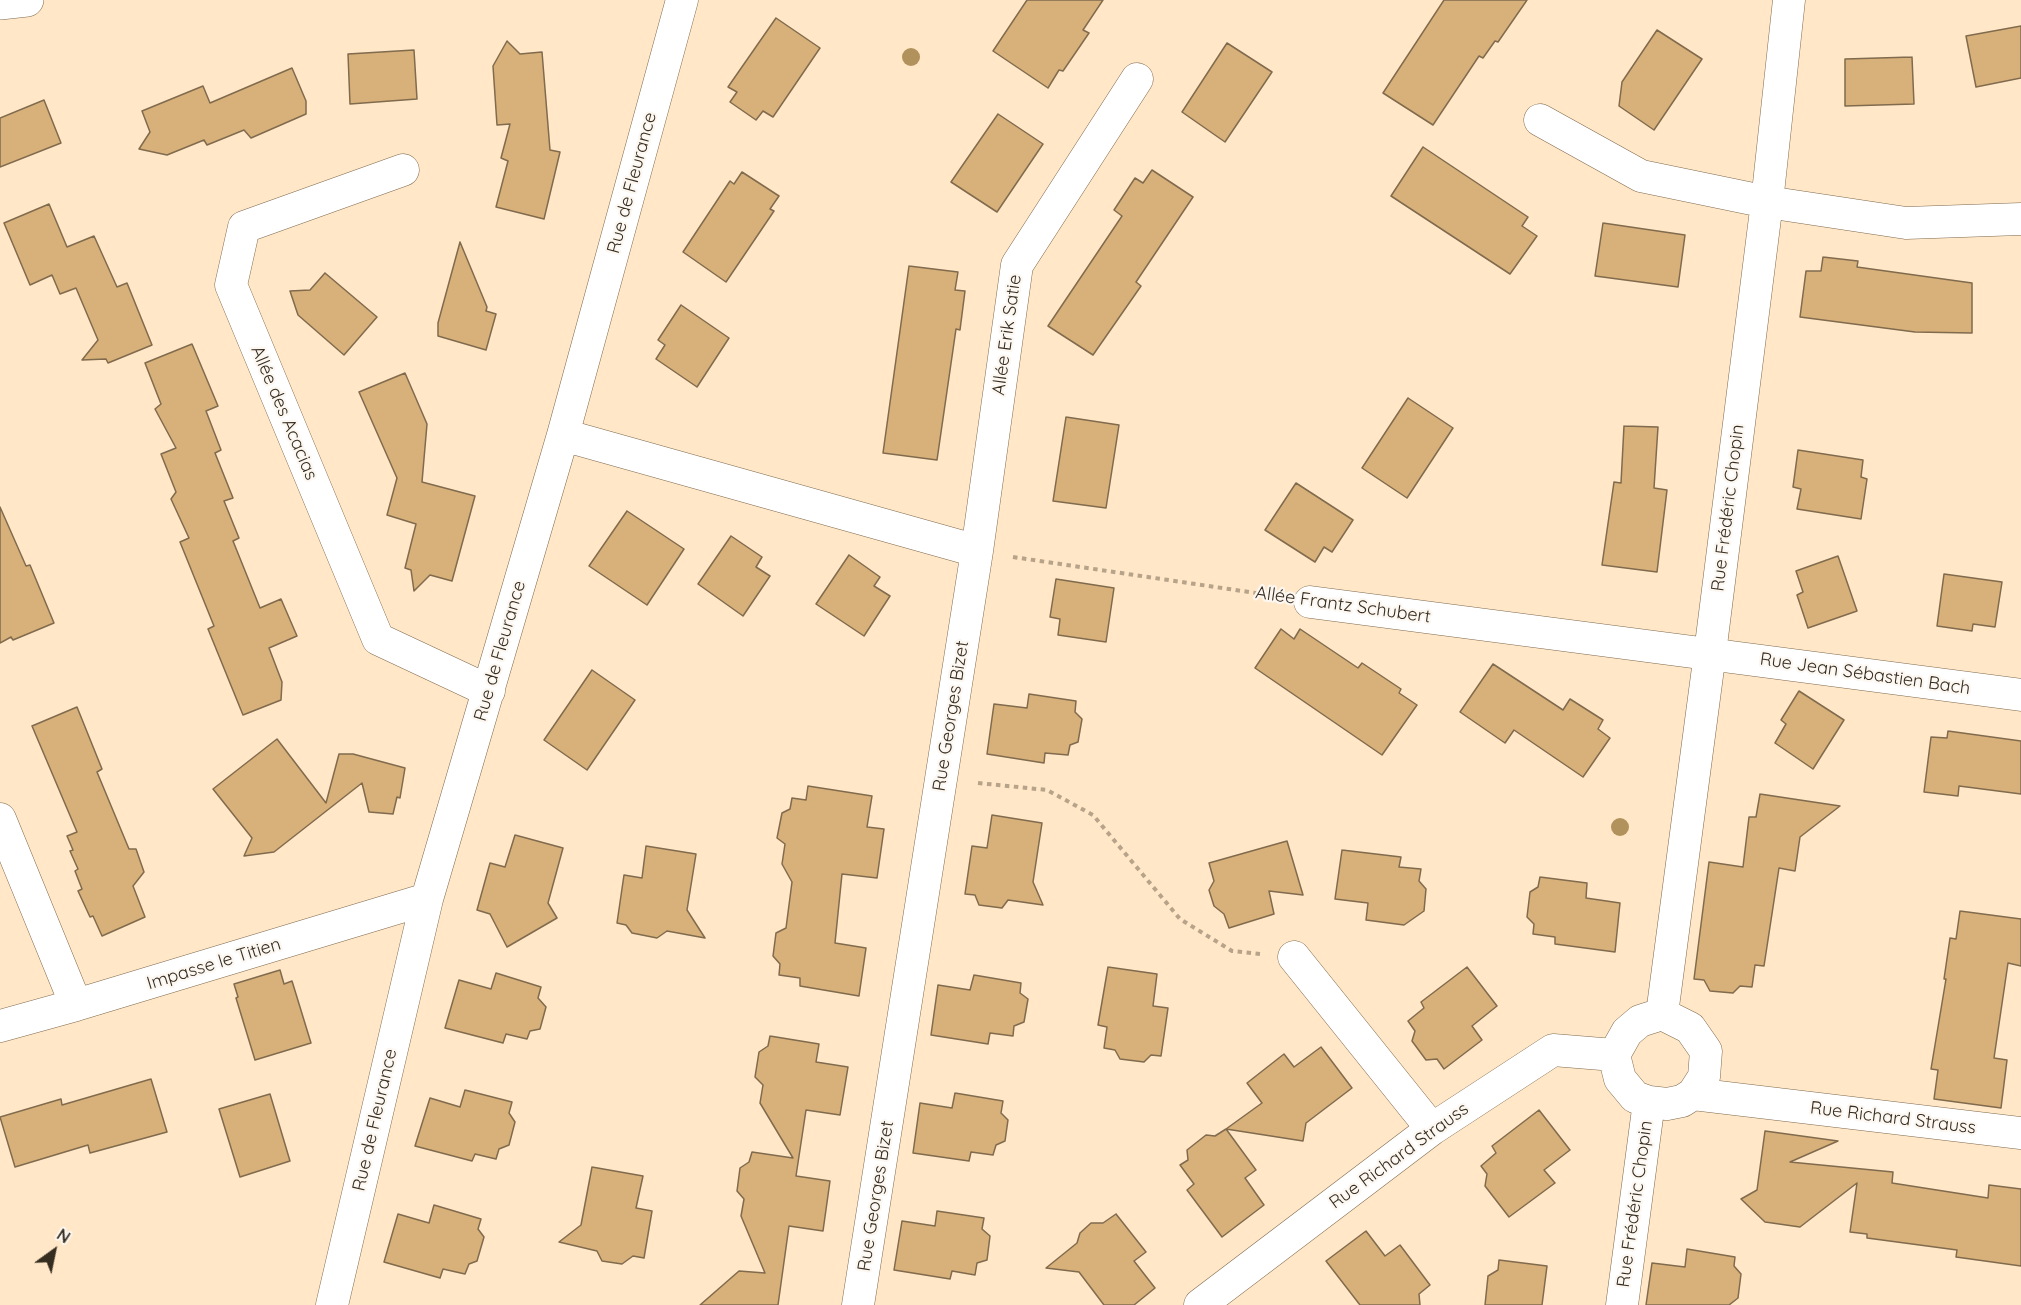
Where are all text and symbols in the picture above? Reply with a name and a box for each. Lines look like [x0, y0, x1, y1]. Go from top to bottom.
street label: Rue de Fleurance [603, 110, 661, 256]
street label: Allée Erik Satie [988, 273, 1026, 397]
street label: Allée des Acacias [246, 343, 322, 483]
street label: Rue Frédéric Chopin [1707, 423, 1749, 593]
street label: Rue de Fleurance [470, 578, 530, 724]
street label: Allée Frantz Schubert [1254, 582, 1432, 628]
street label: Rue Georges Bizet [928, 639, 974, 793]
street label: Rue Jean Sébastien Bach [1758, 649, 1972, 699]
street label: Impasse le Titien [144, 933, 284, 995]
street label: Rue de Fleurance [348, 1047, 402, 1193]
street label: Rue Richard Strauss [1809, 1097, 1977, 1139]
street label: Rue Richard Strauss [1325, 1098, 1473, 1214]
street label: Rue Georges Bizet [853, 1119, 899, 1273]
street label: Rue Frédéric Chopin [1613, 1119, 1657, 1289]
north arrow [24, 1221, 84, 1281]
text: N [53, 1224, 74, 1247]

